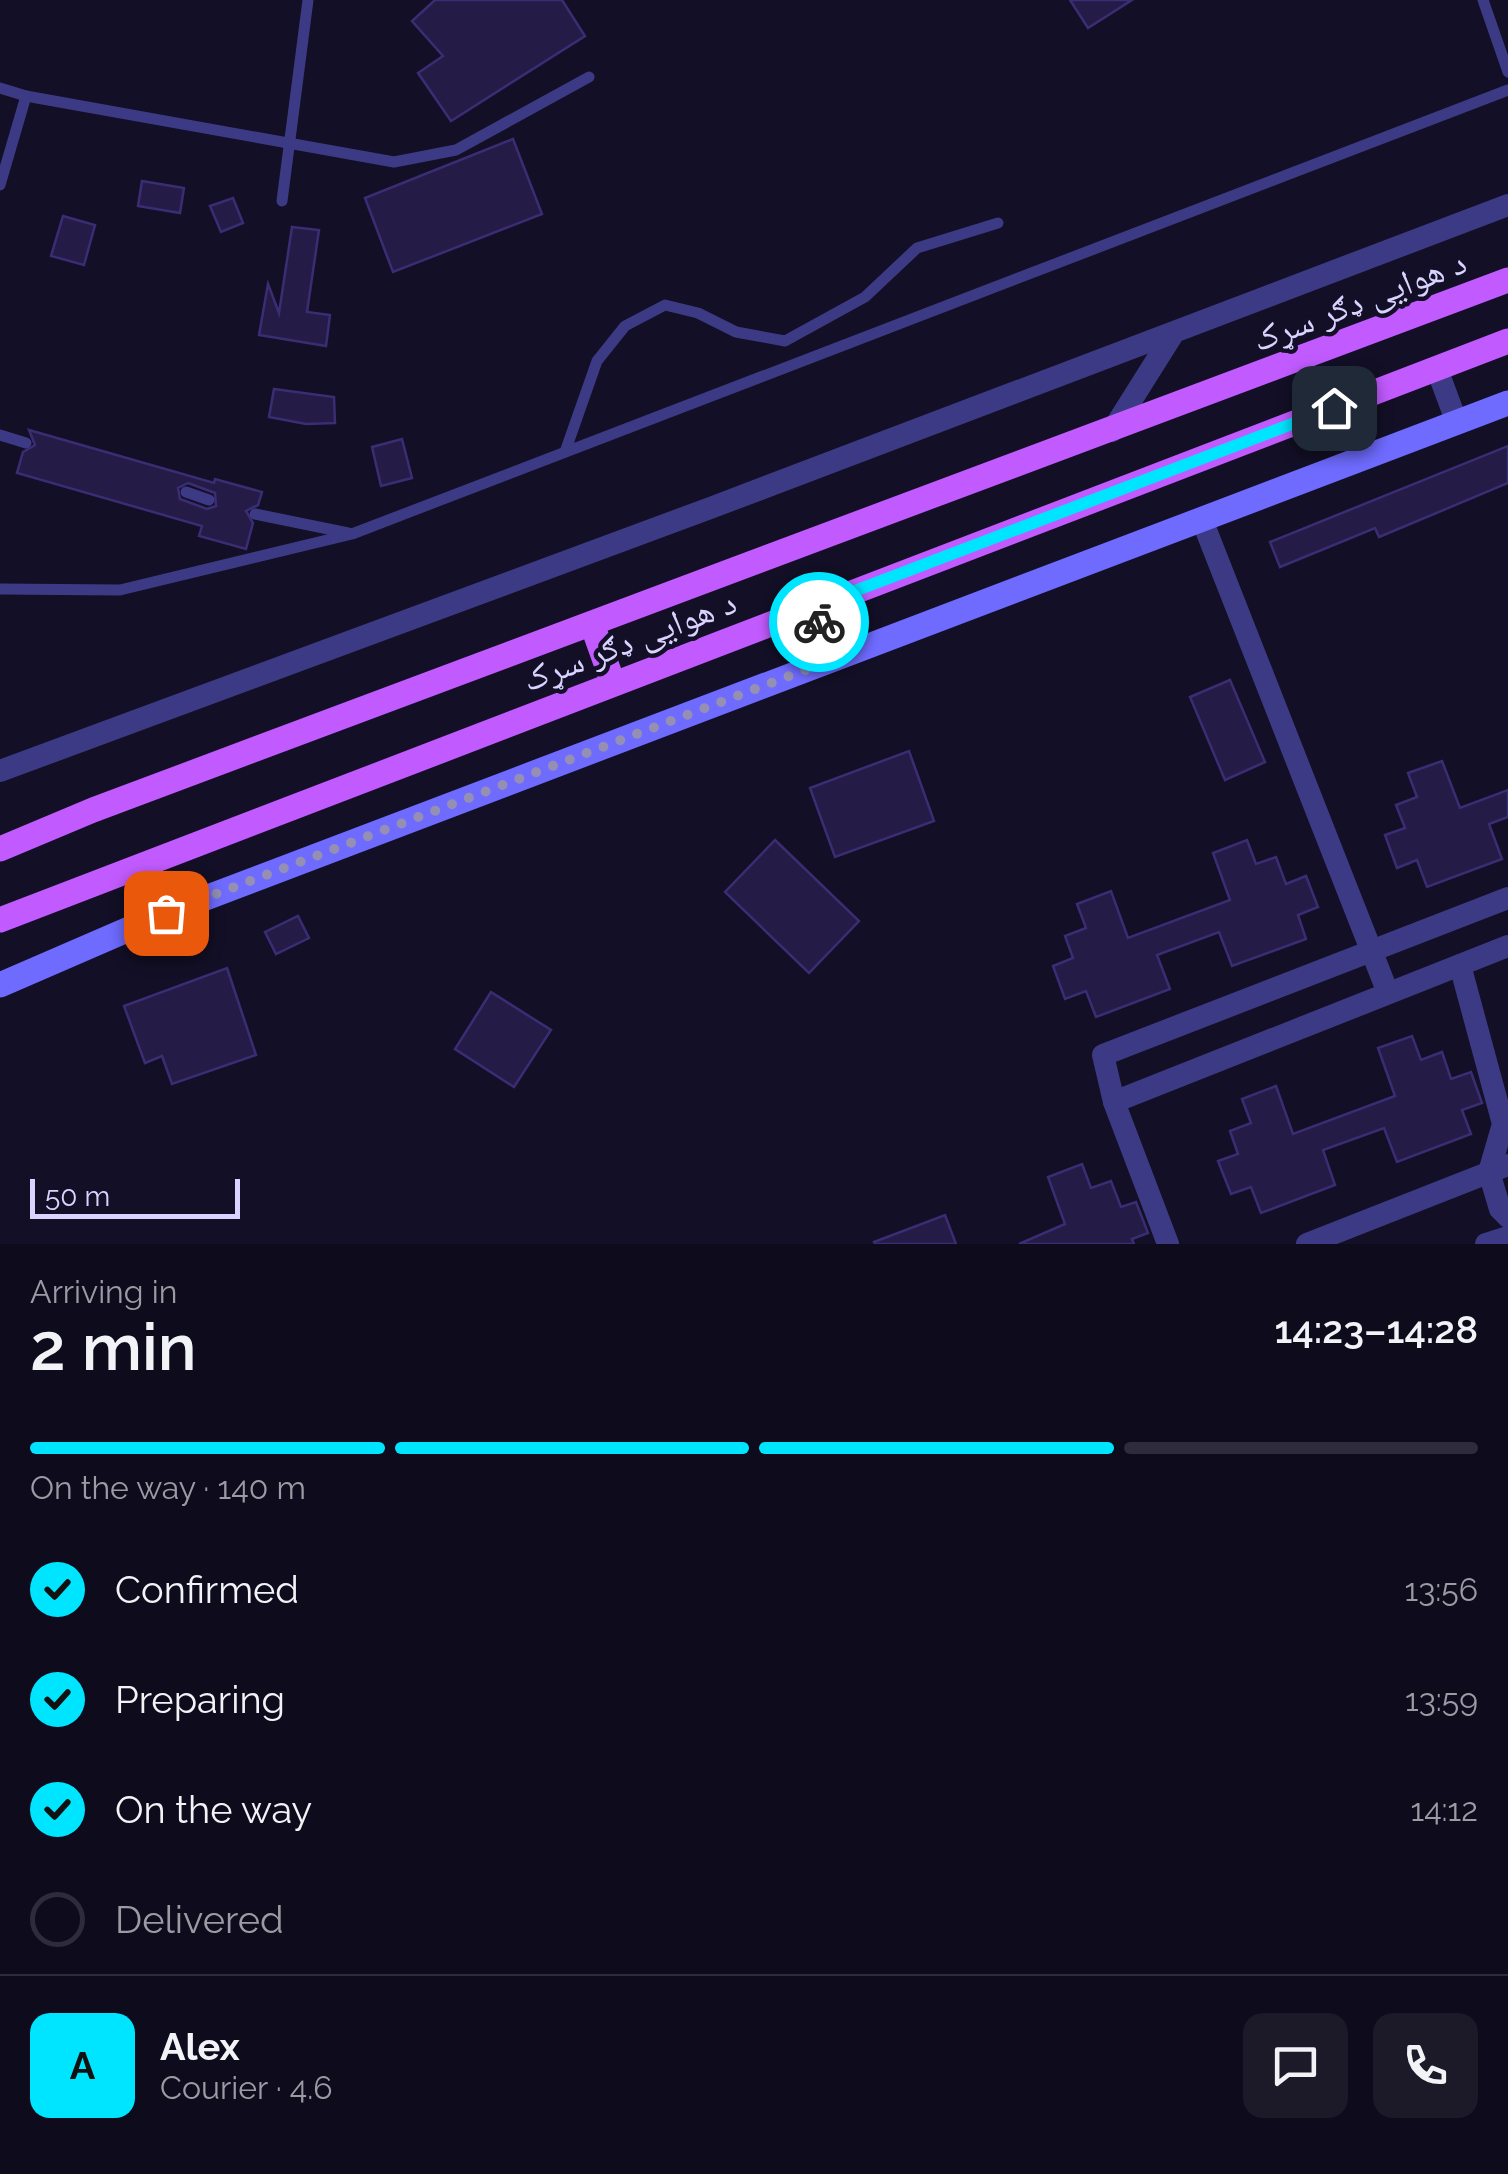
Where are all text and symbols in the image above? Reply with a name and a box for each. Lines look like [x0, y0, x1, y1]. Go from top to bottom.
street label: د هوایی ډګر سړک [1246, 240, 1472, 362]
pin [1292, 366, 1377, 451]
icon: home [1307, 381, 1362, 436]
courier [769, 572, 869, 672]
street label: د هوایی ډګر سړک [516, 580, 742, 702]
icon: bike [792, 595, 847, 650]
pin [124, 871, 209, 956]
icon: bag [139, 886, 194, 941]
scale bar [30, 1174, 240, 1218]
text: 50 m [45, 1180, 110, 1213]
text: Arriving in [30, 1273, 177, 1310]
text: 14:23–14:28 [1274, 1307, 1478, 1352]
text: 2 min [30, 1309, 197, 1385]
text: On the way · 140 m [30, 1469, 306, 1506]
icon: check [30, 1562, 85, 1617]
text: Confirmed [115, 1567, 299, 1612]
text: 13:56 [1404, 1571, 1478, 1608]
icon: check [30, 1672, 85, 1727]
text: Preparing [115, 1677, 285, 1722]
text: 13:59 [1405, 1681, 1478, 1718]
icon: check [30, 1782, 85, 1837]
text: On the way [115, 1787, 312, 1832]
text: 14:12 [1410, 1791, 1478, 1828]
text: Delivered [115, 1897, 284, 1942]
button: chat [1243, 2013, 1348, 2118]
button: phone [1373, 2013, 1478, 2118]
text: Alex [160, 2024, 240, 2069]
text: A [70, 2043, 95, 2088]
text: Courier · 4.6 [160, 2069, 333, 2106]

